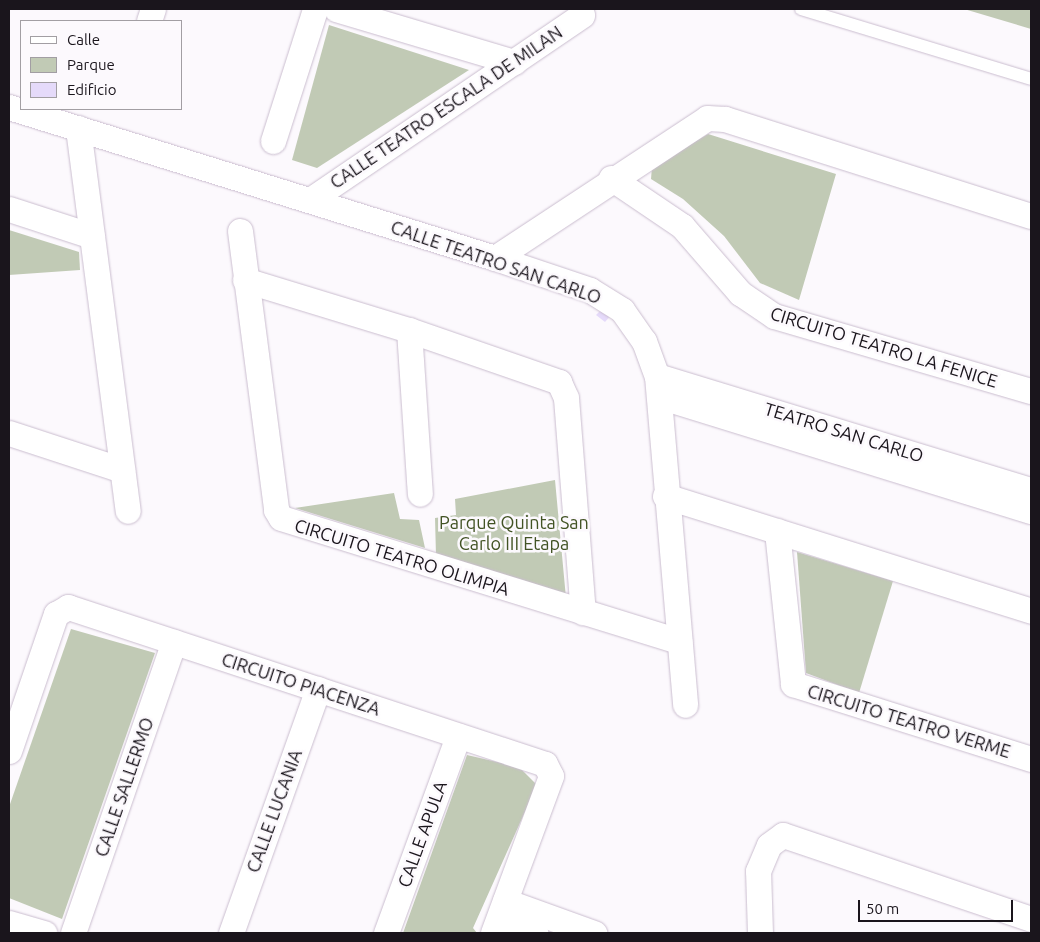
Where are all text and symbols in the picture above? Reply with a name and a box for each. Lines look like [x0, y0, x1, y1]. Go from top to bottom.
legend [20, 20, 182, 110]
street label: CALLE TEATRO ESCALA DE MILAN [326, 21, 566, 193]
text: Calle [67, 31, 100, 48]
text: Parque [67, 56, 115, 73]
text: Edificio [67, 81, 116, 98]
street label: CALLE TEATRO SAN CARLO [388, 216, 604, 308]
street label: CIRCUITO TEATRO LA FENICE [768, 302, 1000, 392]
street label: TEATRO SAN CARLO [762, 397, 926, 467]
park label: Parque Quinta San Carlo III Etapa [439, 512, 589, 554]
street label: CIRCUITO TEATRO OLIMPIA [292, 514, 512, 600]
street label: CIRCUITO PIACENZA [219, 648, 383, 720]
street label: CIRCUITO TEATRO VERME [805, 680, 1013, 762]
street label: CALLE SALLERMO [90, 714, 158, 860]
street label: CALLE LUCANIA [242, 747, 306, 875]
street label: CALLE APULA [393, 778, 451, 890]
scale bar [860, 890, 1015, 922]
text: 50 m [866, 900, 899, 917]

